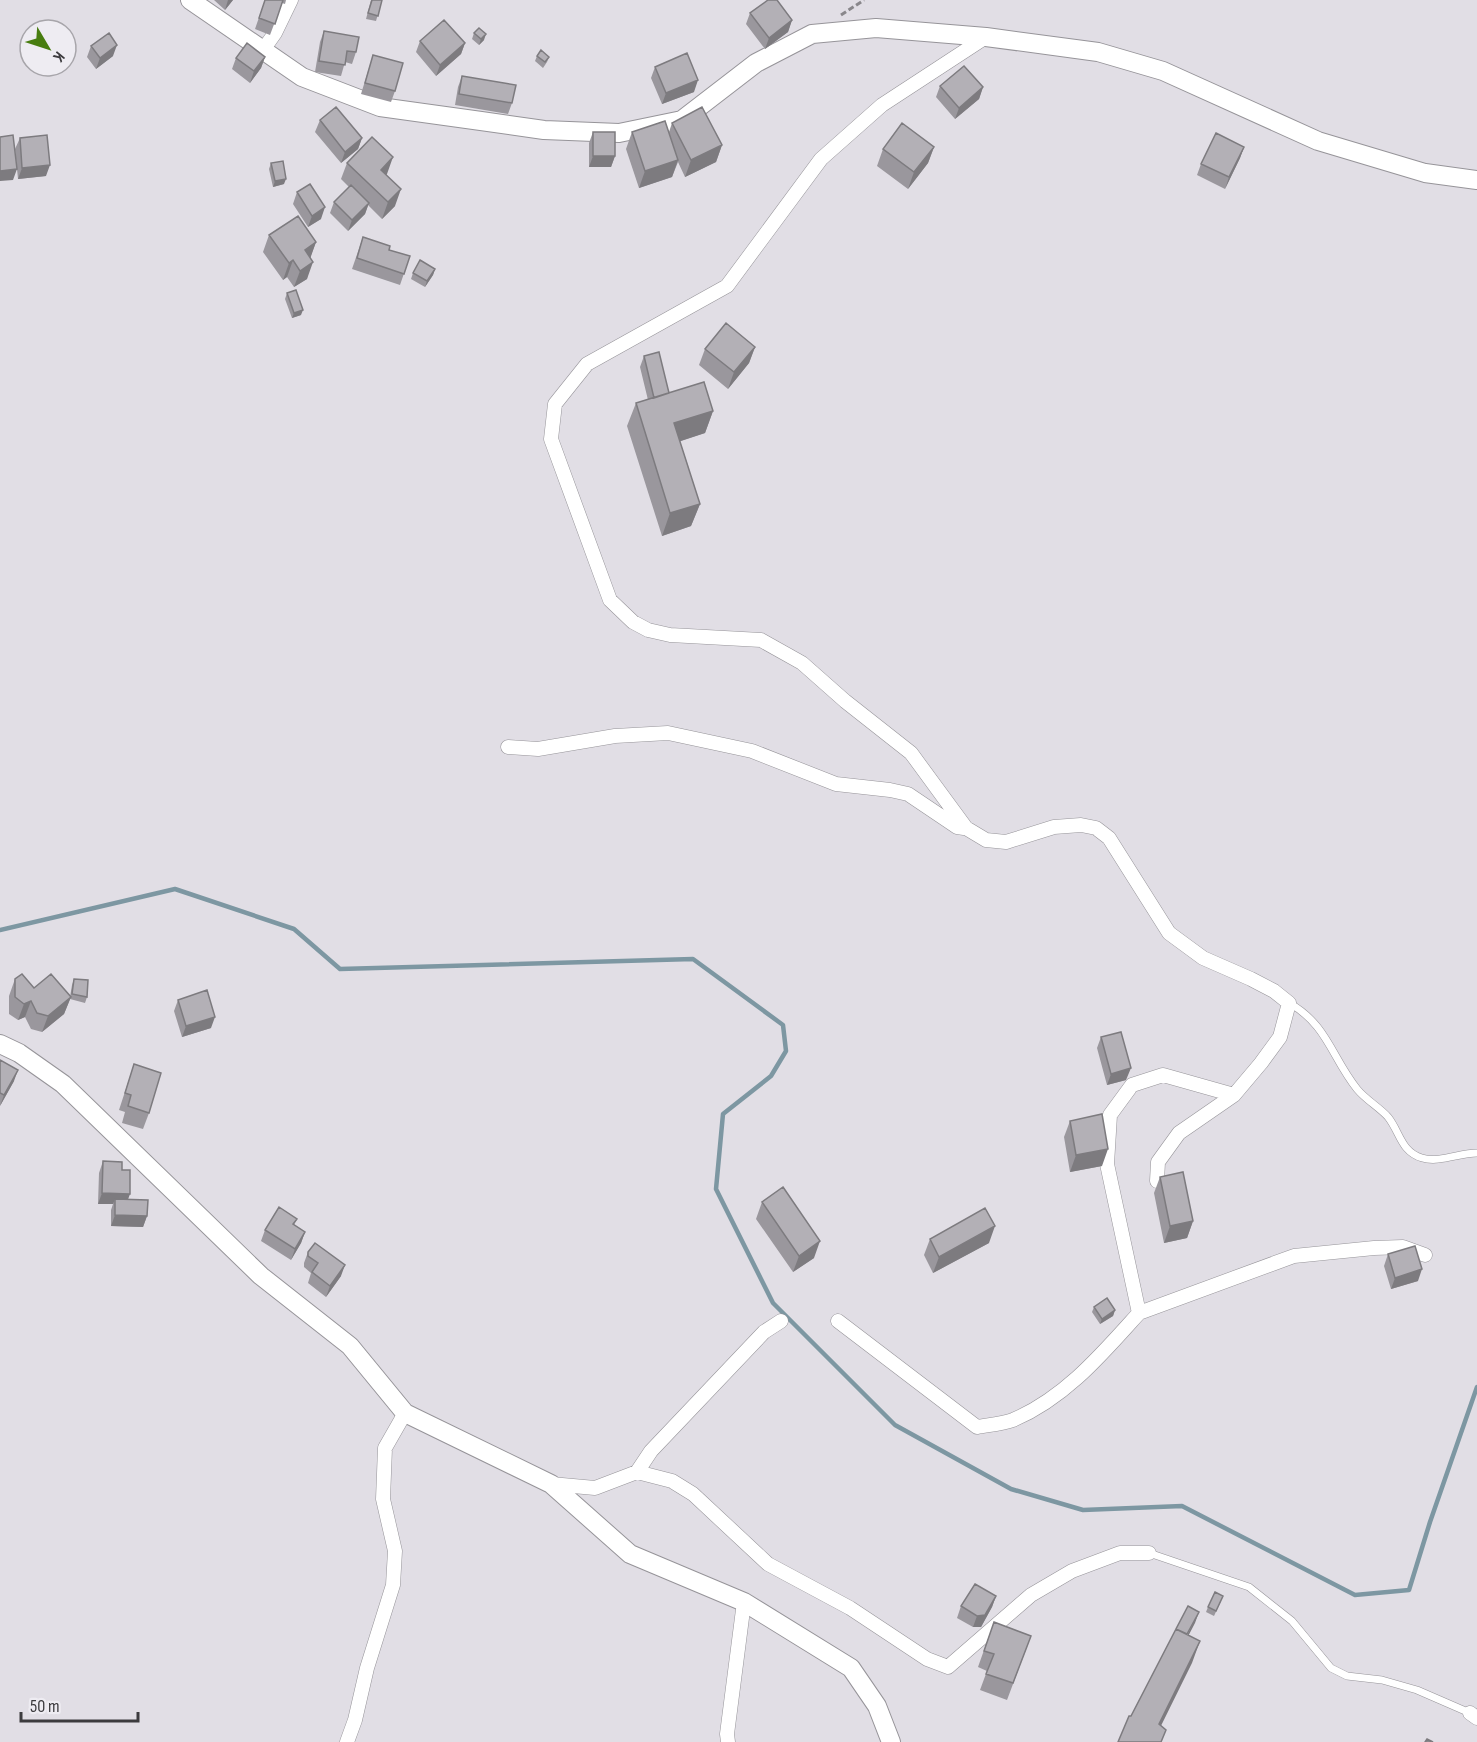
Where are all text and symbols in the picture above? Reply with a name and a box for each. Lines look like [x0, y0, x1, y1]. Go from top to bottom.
north arrow [18, 18, 78, 78]
text: K [49, 47, 68, 66]
scale bar [21, 1685, 138, 1723]
text: 50 m [30, 1696, 60, 1717]

